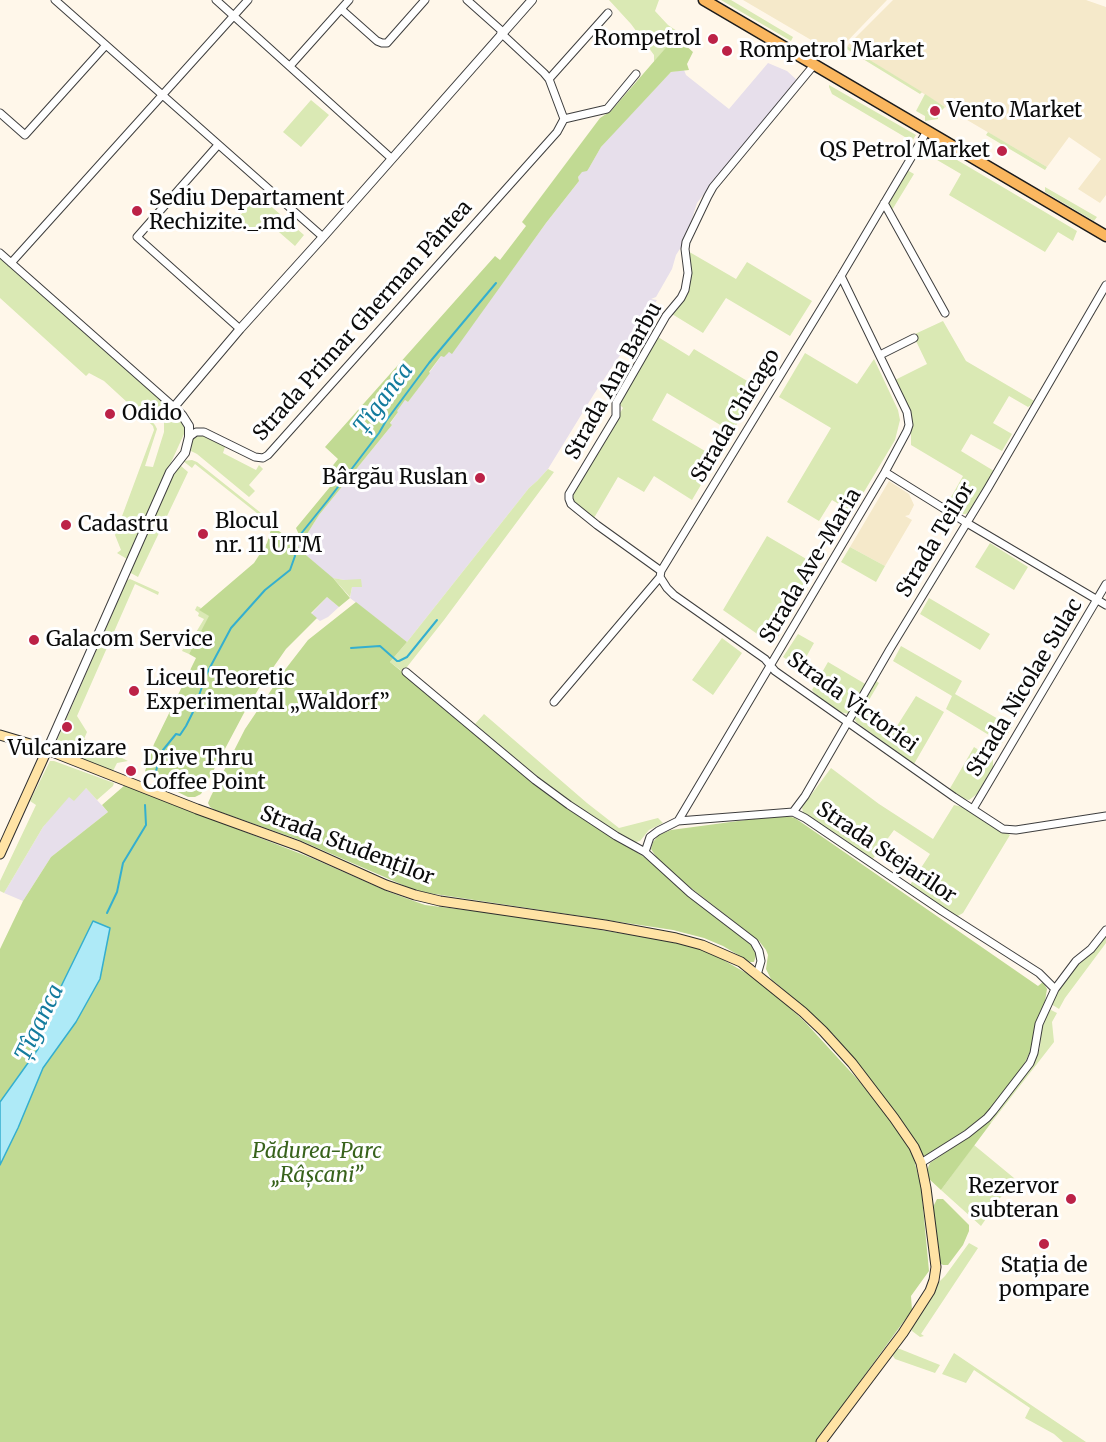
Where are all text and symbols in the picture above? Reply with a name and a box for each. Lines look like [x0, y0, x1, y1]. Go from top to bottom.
place label: Rompetrol [594, 26, 701, 52]
marker: Rompetrol [706, 32, 720, 46]
place label: Rompetrol Market [739, 38, 924, 64]
marker: Rompetrol Market [720, 44, 734, 58]
place label: Vento Market [947, 98, 1082, 124]
marker: Vento Market [928, 104, 942, 118]
place label: QS Petrol Market [820, 138, 990, 164]
marker: QS Petrol Market [995, 144, 1009, 158]
place label: Sediu Departament Rechizite._.md [149, 186, 345, 236]
street label: Strada Primar Gherman Pântea [248, 195, 478, 447]
marker: Sediu Departament Rechizite._.md [130, 204, 144, 218]
street label: Strada Ana Barbu [560, 298, 668, 464]
street label: Strada Chicago [686, 345, 786, 487]
water label: Țîganca [349, 358, 419, 440]
place label: Odido [122, 401, 182, 427]
marker: Odido [103, 407, 117, 421]
place label: Bârgău Ruslan [322, 465, 468, 491]
marker: Bârgău Ruslan [473, 471, 487, 485]
street label: Strada Teilor [892, 478, 980, 602]
street label: Strada Ave-Maria [755, 484, 867, 648]
place label: Blocul nr. 11 UTM [215, 509, 322, 559]
place label: Cadastru [78, 512, 169, 538]
marker: Cadastru [59, 518, 73, 532]
marker: Blocul nr. 11 UTM [196, 527, 210, 541]
street label: Strada Nicolae Sulac [962, 594, 1088, 782]
place label: Galacom Service [46, 627, 213, 653]
marker: Galacom Service [27, 633, 41, 647]
street label: Strada Victoriei [782, 647, 922, 759]
place label: Liceul Teoretic Experimental „Waldorf” [146, 666, 390, 716]
marker: Liceul Teoretic Experimental „Waldorf” [127, 684, 141, 698]
marker: Vulcanizare [60, 720, 74, 734]
place label: Vulcanizare [8, 736, 126, 762]
place label: Drive Thru Coffee Point [143, 746, 266, 796]
marker: Drive Thru Coffee Point [124, 764, 138, 778]
street label: Strada Stejarilor [811, 797, 961, 909]
street label: Strada Studenților [256, 801, 438, 891]
water label: Țîganca [10, 980, 70, 1066]
park label: Pădurea-Parc „Râșcani” [252, 1139, 382, 1189]
place label: Rezervor subteran [968, 1174, 1059, 1224]
marker: Rezervor subteran [1064, 1192, 1078, 1206]
marker: Stația de pompare [1037, 1237, 1051, 1251]
place label: Stația de pompare [999, 1253, 1089, 1303]

